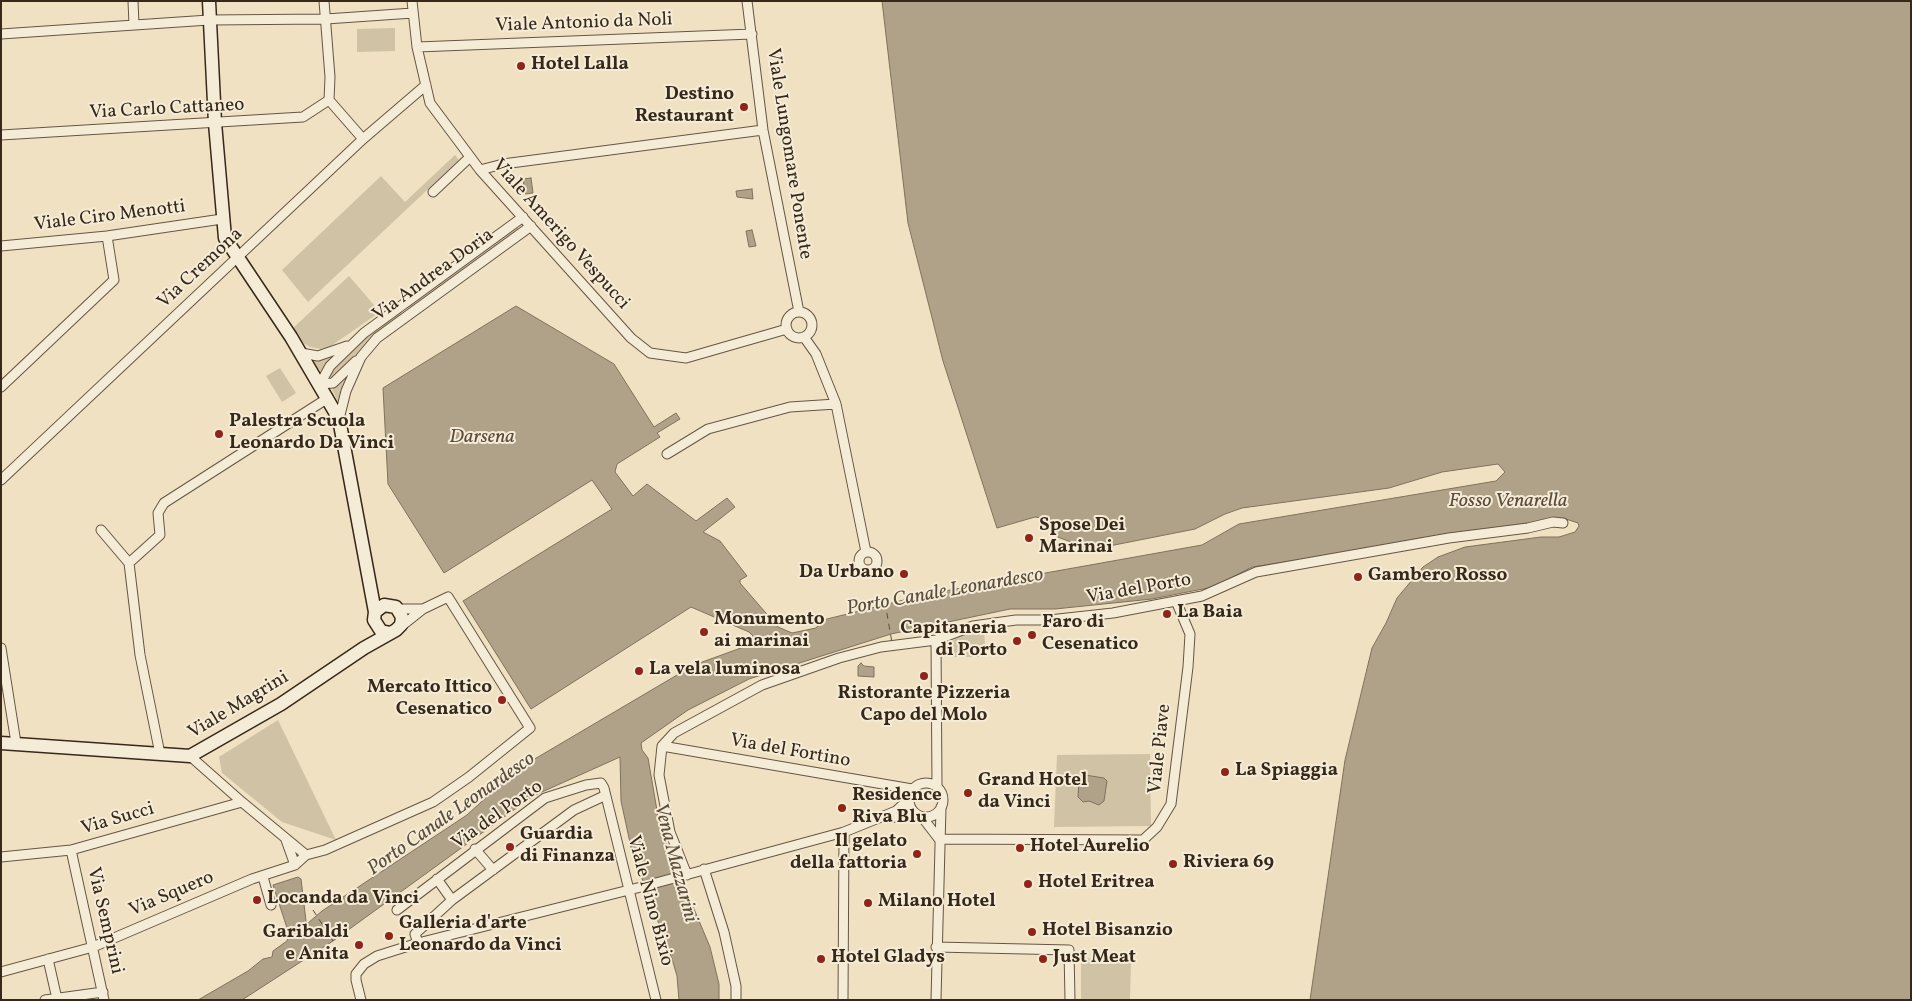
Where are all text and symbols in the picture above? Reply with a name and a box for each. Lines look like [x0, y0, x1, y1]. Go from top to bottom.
street label: Viale Antonio da Noli [495, 10, 673, 38]
street label: Viale Lungomare Ponente [760, 47, 816, 261]
place label: Hotel Lalla [531, 55, 629, 77]
marker: Hotel Lalla [515, 60, 527, 72]
place label: Destino Restaurant [635, 85, 734, 129]
street label: Via Carlo Cattaneo [89, 95, 245, 125]
marker: Destino Restaurant [738, 101, 750, 113]
street label: Viale Amerigo Vespucci [486, 155, 634, 315]
street label: Viale Ciro Menotti [33, 196, 187, 238]
street label: Via Cremona [154, 224, 248, 314]
street label: Via Andrea Doria [369, 225, 499, 327]
place label: Palestra Scuola Leonardo Da Vinci [229, 412, 394, 456]
water label: Darsena [449, 426, 515, 450]
marker: Palestra Scuola Leonardo Da Vinci [213, 428, 225, 440]
water label: Fosso Venarella [1449, 490, 1567, 514]
place label: Spose Dei Marinai [1039, 516, 1125, 560]
marker: Spose Dei Marinai [1023, 532, 1035, 544]
place label: Da Urbano [799, 563, 894, 585]
water label: Porto Canale Leonardesco [845, 564, 1045, 622]
place label: Gambero Rosso [1368, 566, 1507, 588]
marker: Da Urbano [898, 568, 910, 580]
street label: Via del Porto [1085, 570, 1193, 610]
marker: Gambero Rosso [1352, 571, 1364, 583]
place label: La Baia [1177, 603, 1243, 625]
marker: La Baia [1161, 608, 1173, 620]
place label: Monumento ai marinai [714, 610, 825, 654]
place label: Faro di Cesenatico [1042, 613, 1138, 657]
place label: Capitaneria di Porto [900, 619, 1007, 663]
marker: Monumento ai marinai [698, 626, 710, 638]
marker: Faro di Cesenatico [1026, 629, 1038, 641]
marker: Capitaneria di Porto [1011, 635, 1023, 647]
place label: La vela luminosa [649, 660, 801, 682]
marker: La vela luminosa [633, 665, 645, 677]
street label: Viale Magrini [185, 667, 293, 745]
marker: Ristorante Pizzeria Capo del Molo [918, 670, 930, 682]
place label: Mercato Ittico Cesenatico [367, 678, 492, 722]
place label: Ristorante Pizzeria Capo del Molo [838, 684, 1010, 728]
marker: Mercato Ittico Cesenatico [496, 694, 508, 706]
street label: Viale Piave [1145, 703, 1177, 795]
street label: Via del Fortino [728, 730, 852, 774]
water label: Porto Canale Leonardesco [363, 748, 541, 882]
place label: La Spiaggia [1235, 761, 1338, 783]
marker: La Spiaggia [1219, 766, 1231, 778]
place label: Grand Hotel da Vinci [978, 771, 1087, 815]
street label: Via del Porto [448, 776, 548, 856]
place label: Residence Riva Blu [852, 786, 942, 830]
marker: Grand Hotel da Vinci [962, 787, 974, 799]
street label: Via Succi [79, 799, 157, 841]
water label: Vena Mazzarini [647, 801, 701, 925]
marker: Residence Riva Blu [836, 802, 848, 814]
place label: Guardia di Finanza [520, 825, 615, 869]
place label: Il gelato della fattoria [790, 832, 907, 876]
street label: Viale Nino Bixio [621, 833, 677, 969]
place label: Hotel Aurelio [1030, 837, 1150, 859]
marker: Guardia di Finanza [504, 841, 516, 853]
marker: Hotel Aurelio [1014, 842, 1026, 854]
marker: Il gelato della fattoria [911, 848, 923, 860]
place label: Riviera 69 [1183, 853, 1274, 875]
marker: Riviera 69 [1167, 858, 1179, 870]
street label: Via Semprini [81, 865, 127, 977]
street label: Via Squero [126, 867, 218, 923]
place label: Hotel Eritrea [1038, 873, 1155, 895]
marker: Hotel Eritrea [1022, 878, 1034, 890]
place label: Locanda da Vinci [267, 889, 419, 911]
place label: Milano Hotel [878, 892, 996, 914]
marker: Locanda da Vinci [251, 894, 263, 906]
marker: Milano Hotel [862, 897, 874, 909]
place label: Galleria d'arte Leonardo da Vinci [399, 914, 562, 958]
place label: Hotel Bisanzio [1042, 921, 1173, 943]
place label: Garibaldi e Anita [263, 923, 349, 967]
marker: Hotel Bisanzio [1026, 926, 1038, 938]
marker: Galleria d'arte Leonardo da Vinci [383, 930, 395, 942]
marker: Garibaldi e Anita [353, 939, 365, 951]
place label: Hotel Gladys [831, 948, 945, 970]
place label: Just Meat [1053, 948, 1136, 970]
marker: Hotel Gladys [815, 953, 827, 965]
marker: Just Meat [1037, 953, 1049, 965]

